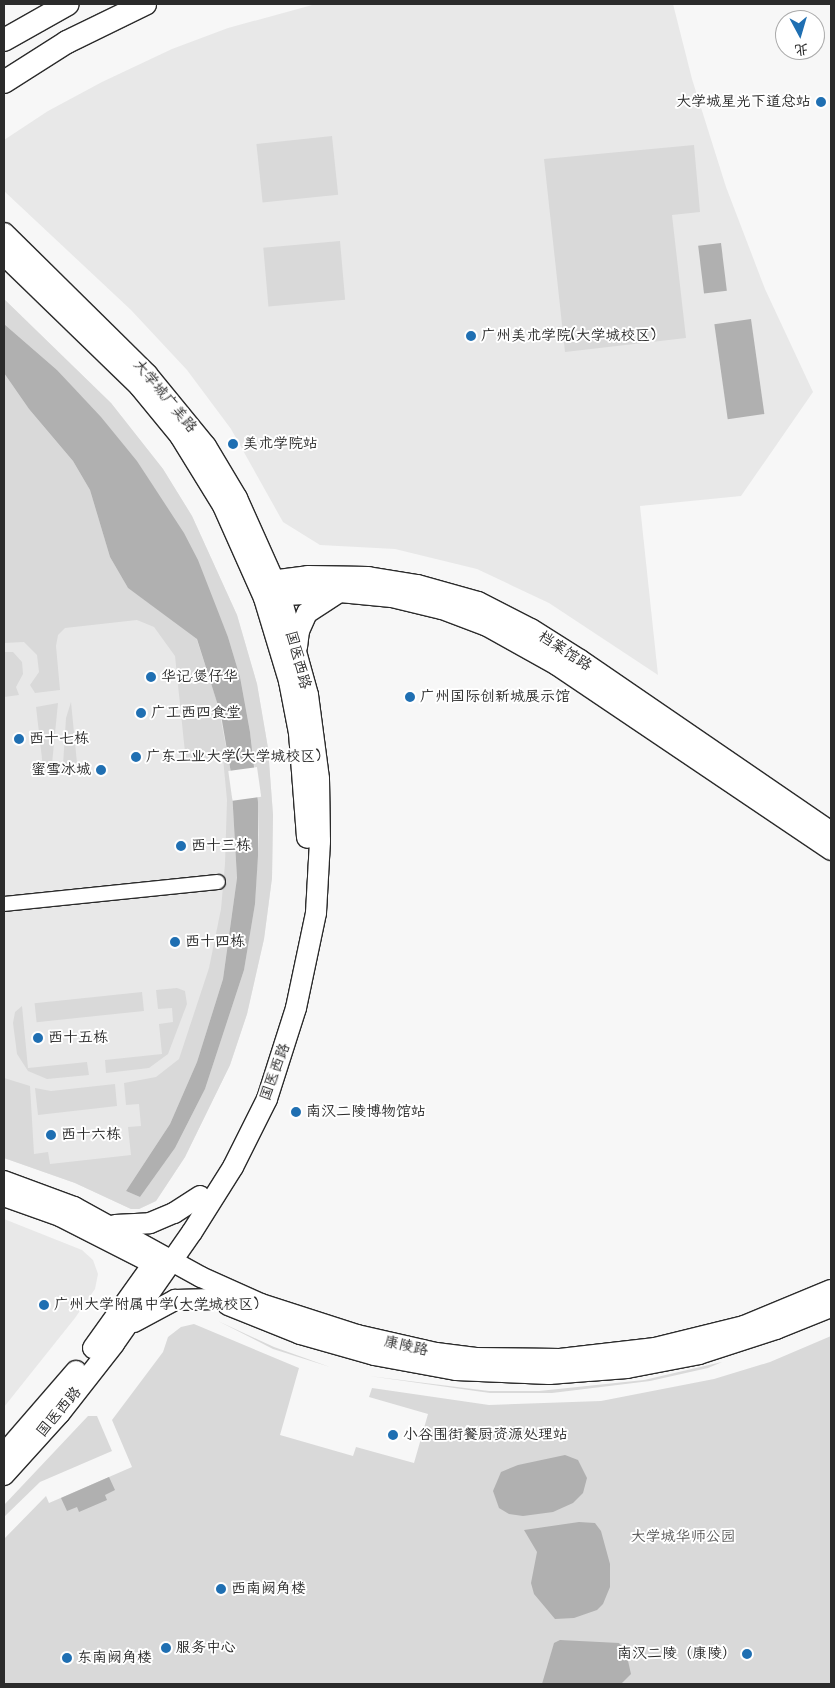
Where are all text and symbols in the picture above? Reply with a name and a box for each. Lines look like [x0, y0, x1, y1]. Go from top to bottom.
north arrow [775, 10, 825, 60]
text: 北 [793, 38, 809, 60]
place label: 大学城星光下道总站 [676, 93, 811, 111]
marker: 大学城星光下道总站 [815, 96, 827, 108]
place label: 广州美术学院(大学城校区) [481, 327, 656, 345]
marker: 广州美术学院(大学城校区) [465, 330, 477, 342]
street label: 大学城广美路 [129, 356, 201, 436]
place label: 美术学院站 [243, 435, 318, 453]
marker: 美术学院站 [227, 438, 239, 450]
street label: 档案馆路 [535, 627, 595, 675]
street label: 国医西路 [282, 629, 314, 691]
place label: 华记·煲仔华 [161, 668, 238, 686]
marker: 华记·煲仔华 [145, 671, 157, 683]
place label: 广州国际创新城展示馆 [420, 688, 570, 706]
marker: 广州国际创新城展示馆 [404, 691, 416, 703]
place label: 广工西四食堂 [151, 704, 241, 722]
marker: 广工西四食堂 [135, 707, 147, 719]
place label: 西十七栋 [29, 730, 89, 748]
marker: 西十七栋 [13, 733, 25, 745]
place label: 广东工业大学(大学城校区) [146, 748, 321, 766]
marker: 广东工业大学(大学城校区) [130, 751, 142, 763]
place label: 蜜雪冰城 [31, 761, 91, 779]
marker: 蜜雪冰城 [95, 764, 107, 776]
place label: 西十三栋 [191, 837, 251, 855]
marker: 西十三栋 [175, 840, 187, 852]
place label: 西十四栋 [185, 933, 245, 951]
marker: 西十四栋 [169, 936, 181, 948]
place label: 西十五栋 [48, 1029, 108, 1047]
marker: 西十五栋 [32, 1032, 44, 1044]
street label: 国医西路 [256, 1041, 294, 1103]
place label: 南汉二陵博物馆站 [306, 1103, 426, 1121]
marker: 南汉二陵博物馆站 [290, 1106, 302, 1118]
place label: 西十六栋 [61, 1126, 121, 1144]
marker: 西十六栋 [45, 1129, 57, 1141]
place label: 广州大学附属中学(大学城校区) [54, 1296, 259, 1314]
marker: 广州大学附属中学(大学城校区) [38, 1299, 50, 1311]
street label: 康陵路 [382, 1333, 430, 1359]
street label: 国医西路 [33, 1383, 85, 1441]
place label: 小谷围街餐厨资源处理站 [403, 1426, 568, 1444]
marker: 小谷围街餐厨资源处理站 [387, 1429, 399, 1441]
park label: 大学城华师公园 [631, 1528, 735, 1546]
place label: 西南阙角楼 [231, 1580, 306, 1598]
marker: 西南阙角楼 [215, 1583, 227, 1595]
place label: 服务中心 [176, 1639, 236, 1657]
marker: 服务中心 [160, 1642, 172, 1654]
place label: 南汉二陵（康陵） [617, 1645, 737, 1663]
marker: 南汉二陵（康陵） [741, 1648, 753, 1660]
place label: 东南阙角楼 [77, 1649, 152, 1667]
marker: 东南阙角楼 [61, 1652, 73, 1664]

